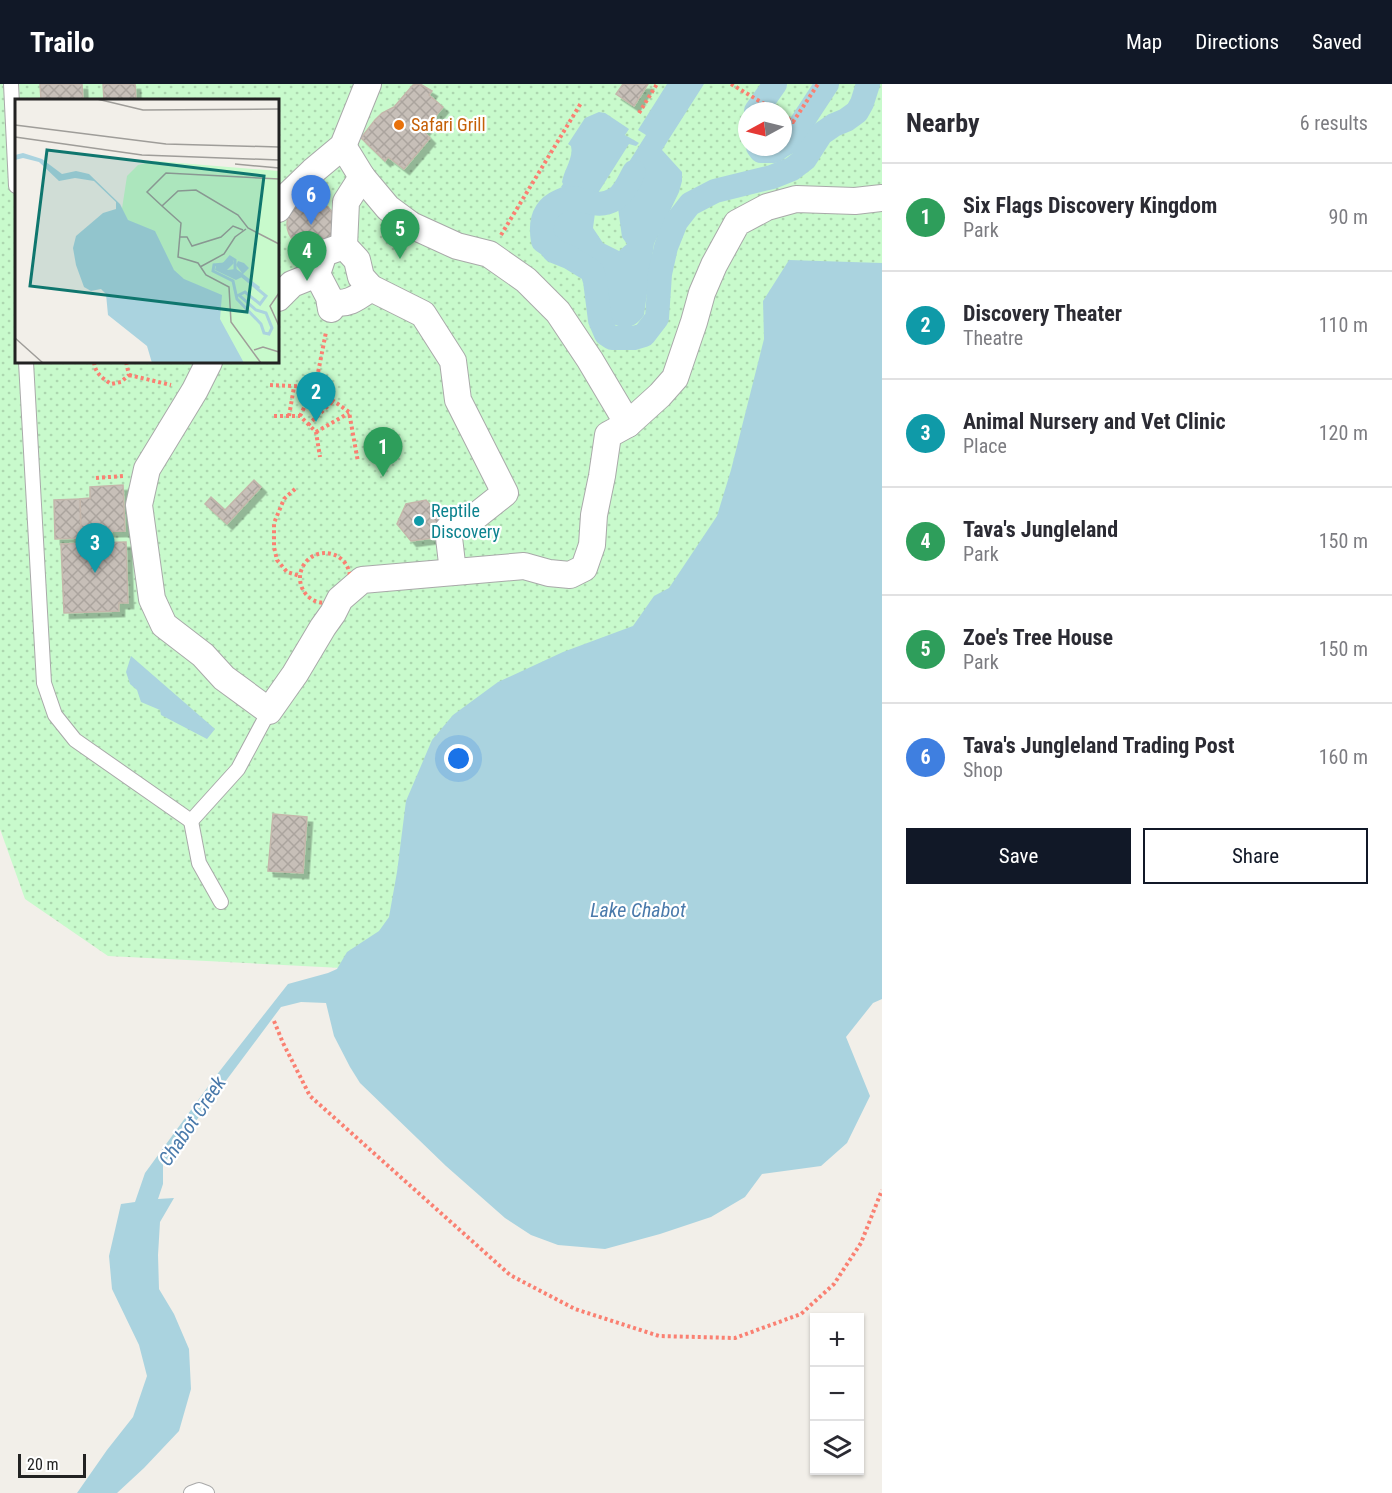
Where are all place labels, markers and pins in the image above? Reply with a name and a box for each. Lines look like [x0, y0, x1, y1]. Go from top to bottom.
place label: Safari Grill [411, 114, 486, 135]
marker: Safari Grill [392, 118, 406, 132]
pin: 6 [292, 176, 330, 225]
pin: 5 [380, 210, 420, 259]
pin: 4 [288, 232, 326, 281]
pin: 2 [296, 372, 336, 422]
pin: 1 [364, 428, 403, 477]
place label: Reptile Discovery [431, 500, 500, 542]
marker: Reptile Discovery [412, 514, 426, 528]
pin: 3 [76, 524, 115, 573]

